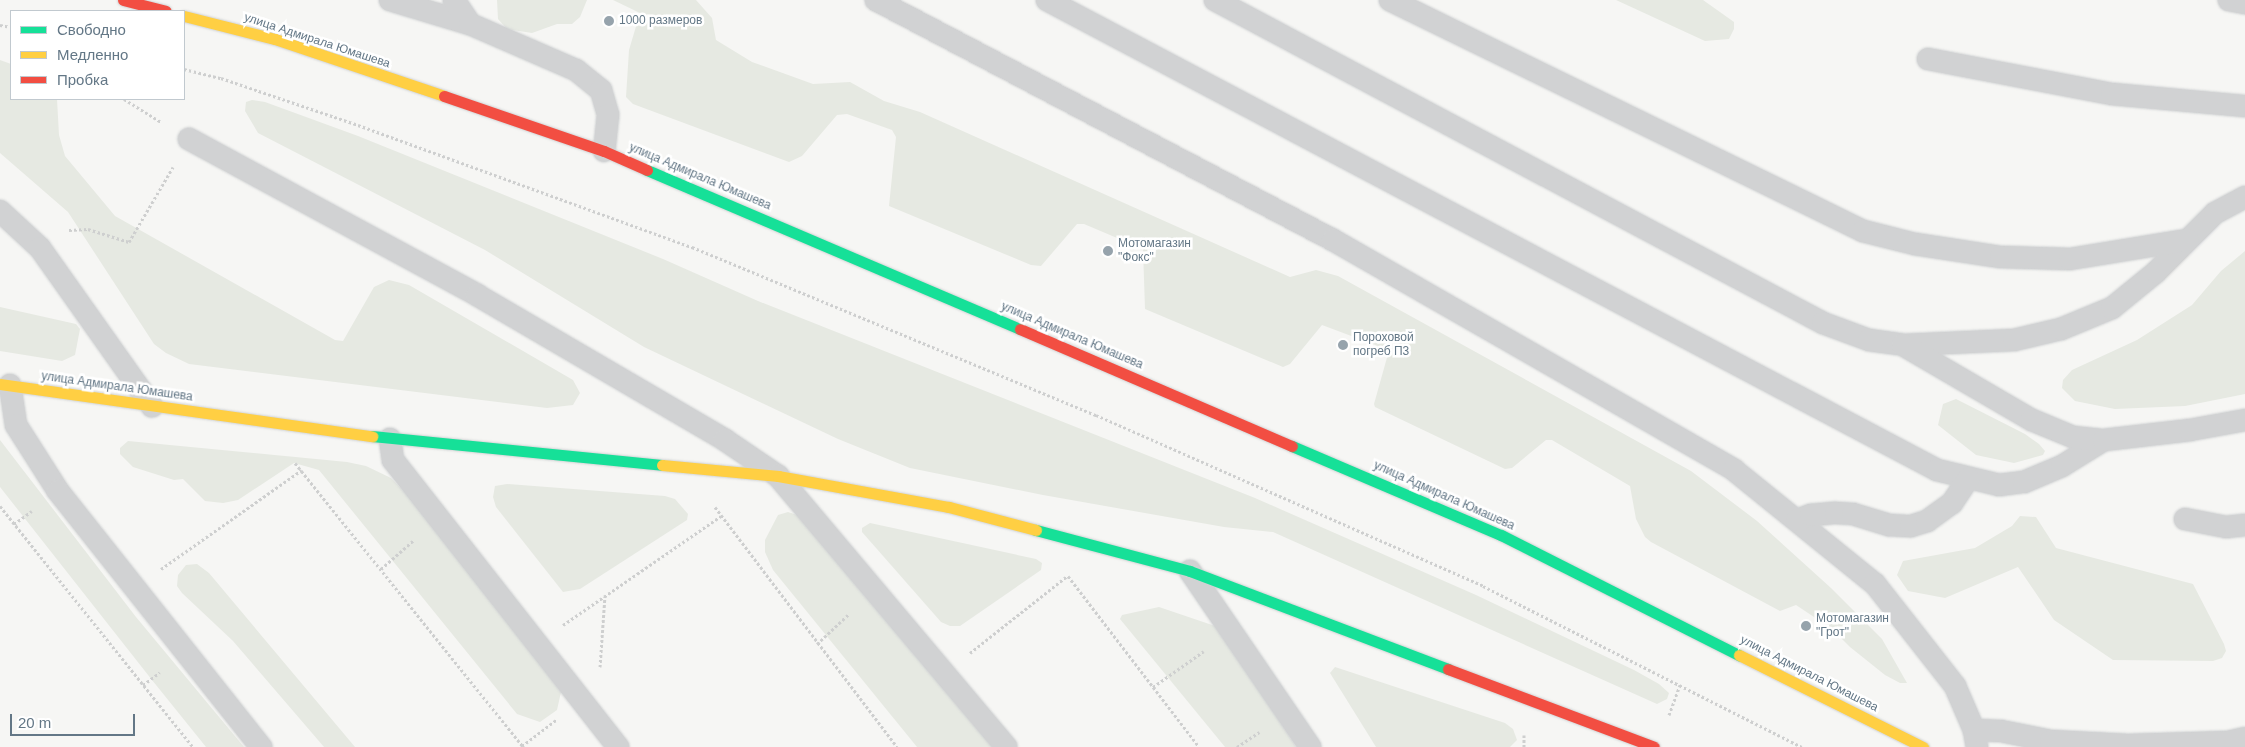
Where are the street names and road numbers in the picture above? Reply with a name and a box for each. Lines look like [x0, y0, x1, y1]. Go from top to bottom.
street label: улица Адмирала Юмашева [242, 11, 392, 71]
street label: улица Адмирала Юмашева [627, 141, 773, 213]
street label: улица Адмирала Юмашева [999, 300, 1145, 372]
street label: улица Адмирала Юмашева [40, 369, 194, 405]
street label: улица Адмирала Юмашева [1371, 458, 1517, 534]
street label: улица Адмирала Юмашева [1738, 633, 1880, 715]

